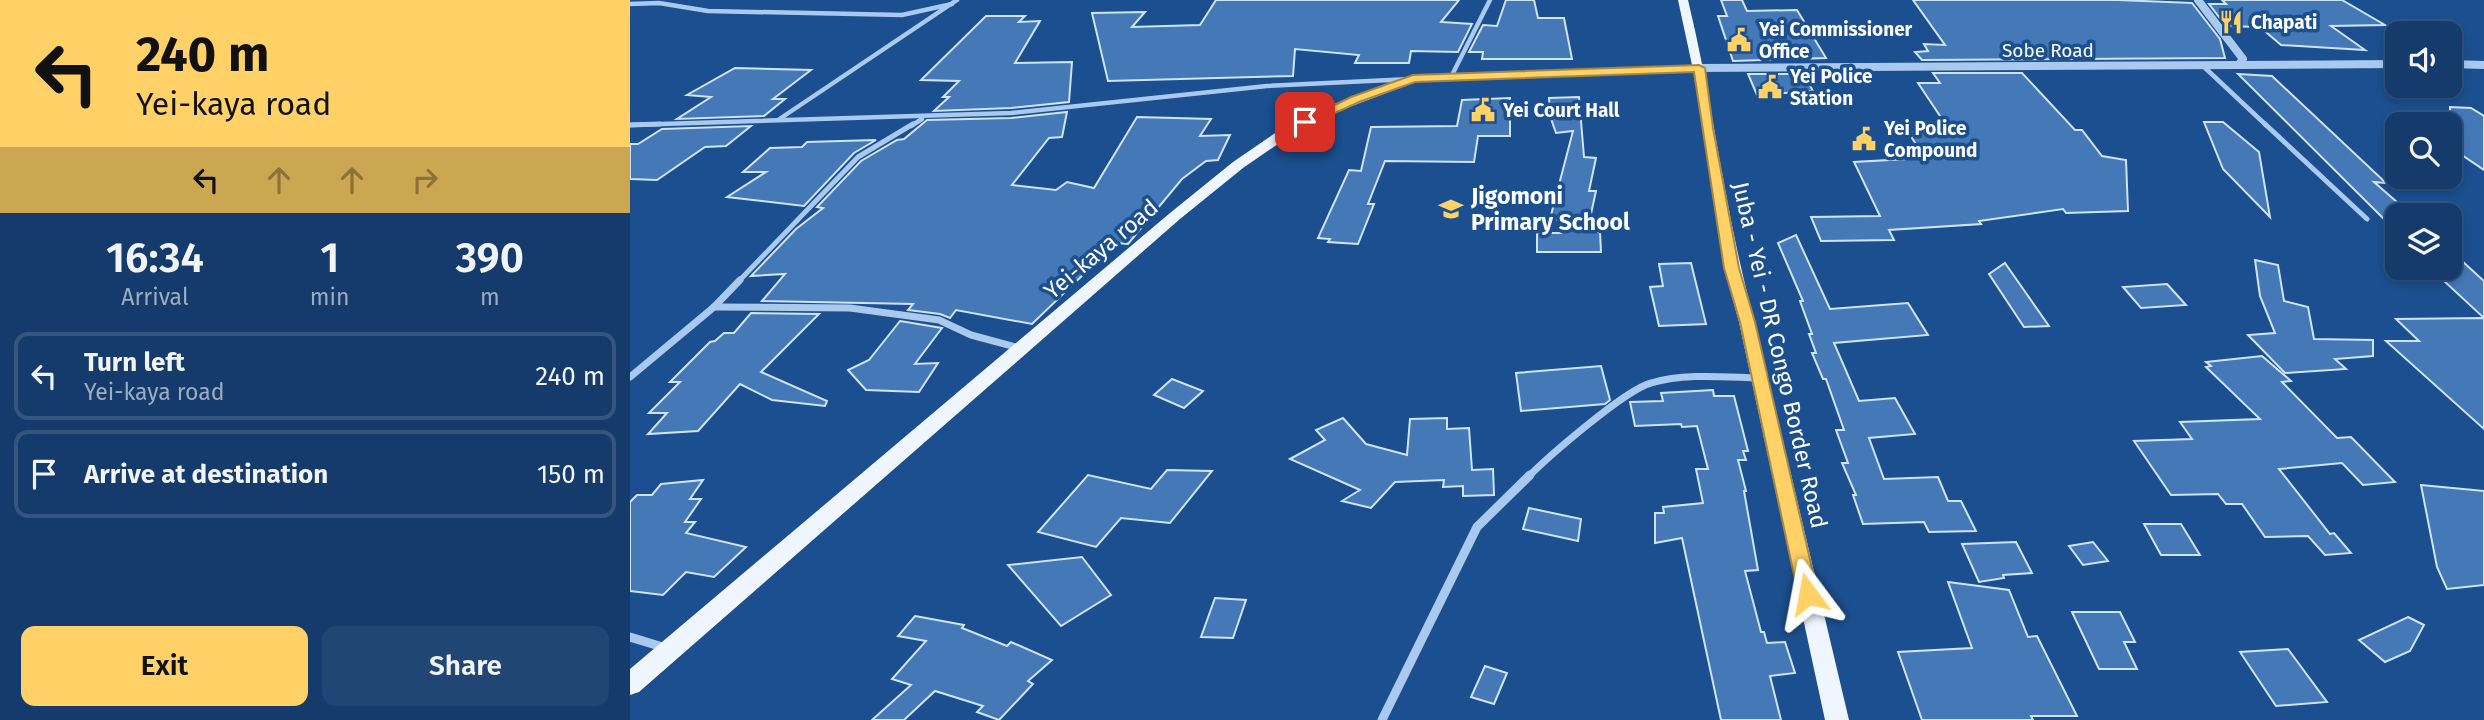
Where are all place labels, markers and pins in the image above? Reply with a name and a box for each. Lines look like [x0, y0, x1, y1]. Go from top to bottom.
restaurant icon: Chapati [2217, 8, 2245, 36]
place label: Chapati [2251, 11, 2317, 34]
place label: Yei Commissioner Office [1758, 18, 1913, 63]
public building icon: Yei Commissioner Office [1725, 26, 1753, 54]
place label: Yei Police Station [1789, 65, 1873, 110]
public building icon: Yei Police Station [1756, 73, 1784, 101]
pin [1275, 92, 1335, 152]
public building icon: Yei Court Hall [1469, 96, 1497, 124]
place label: Yei Court Hall [1502, 99, 1620, 122]
place label: Yei Police Compound [1883, 117, 1977, 162]
public building icon: Yei Police Compound [1850, 125, 1878, 153]
place label: Jigomoni Primary School [1470, 182, 1630, 236]
school or university icon: Jigomoni Primary School [1437, 195, 1465, 223]

